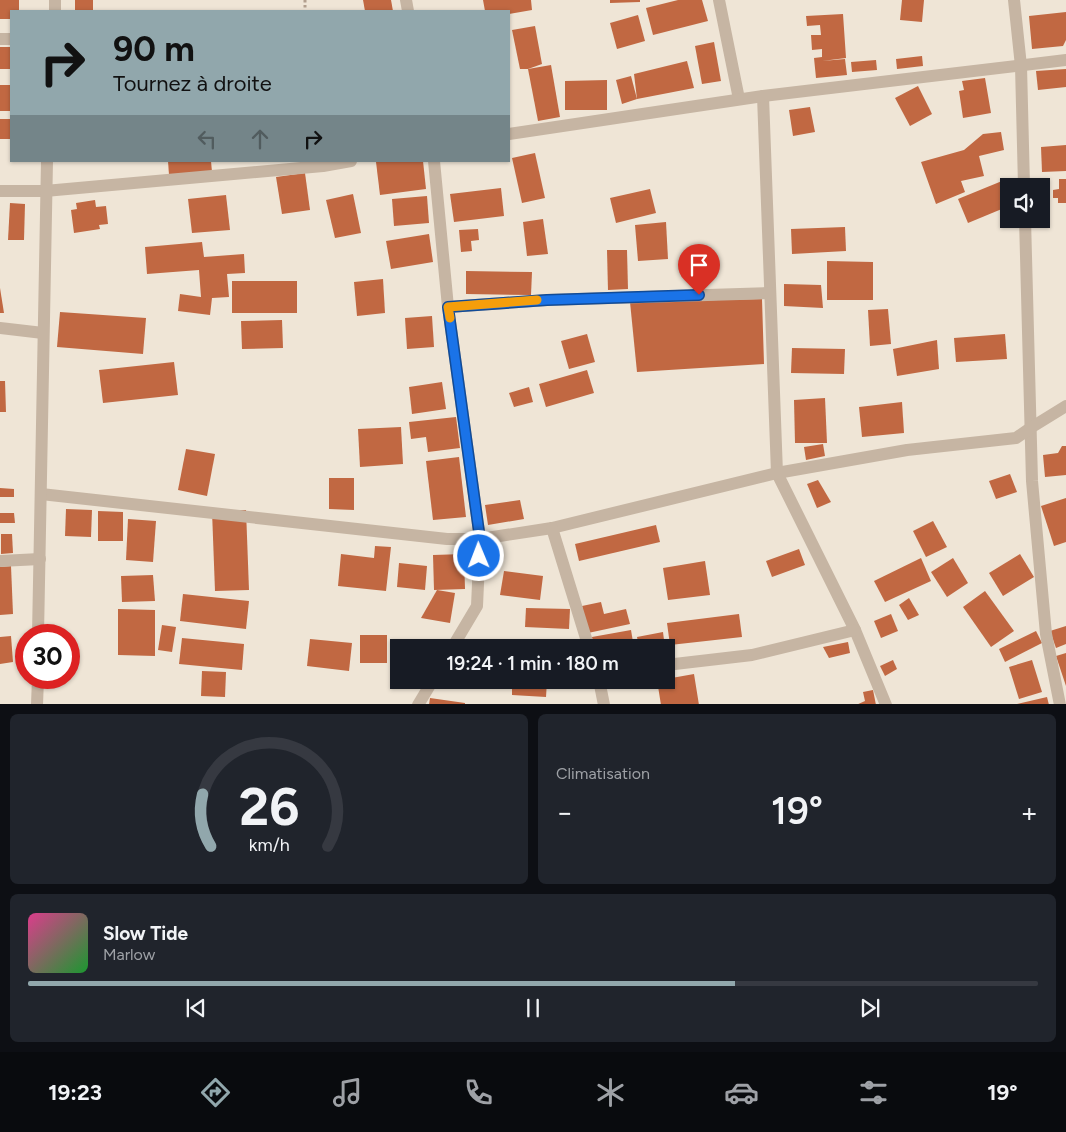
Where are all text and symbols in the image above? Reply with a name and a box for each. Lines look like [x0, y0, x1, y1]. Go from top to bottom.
text: 90 m [113, 28, 195, 70]
icon: right [30, 30, 95, 95]
text: Tournez à droite [113, 70, 272, 97]
icon: left [193, 125, 221, 153]
icon: ahead [246, 125, 274, 153]
icon: right [299, 125, 327, 153]
map controls [1000, 178, 1050, 228]
button: sound [1000, 178, 1050, 228]
pin [678, 244, 720, 295]
icon: arrive [685, 251, 713, 279]
position arrow [452, 529, 504, 581]
speed limit sign: 30 [15, 624, 80, 689]
text: 19:24 · 1 min · 180 m [446, 652, 619, 675]
text: Climatisation [556, 764, 650, 783]
text: 26 [239, 776, 299, 838]
text: 19° [771, 788, 823, 834]
text: − [556, 795, 573, 829]
text: + [1021, 795, 1038, 829]
text: km/h [249, 834, 289, 855]
text: Slow Tide [103, 922, 188, 945]
text: Marlow [103, 945, 155, 964]
icon: previous [182, 994, 210, 1022]
icon: pause [519, 994, 547, 1022]
icon: next [856, 994, 884, 1022]
icon: directions [198, 1075, 233, 1110]
icon: music [330, 1075, 365, 1110]
icon: phone [461, 1075, 496, 1110]
icon: climate [593, 1075, 628, 1110]
icon: car [724, 1075, 759, 1110]
icon: filters [856, 1075, 891, 1110]
text: 19:23 [48, 1079, 102, 1106]
text: 19° [987, 1079, 1018, 1106]

